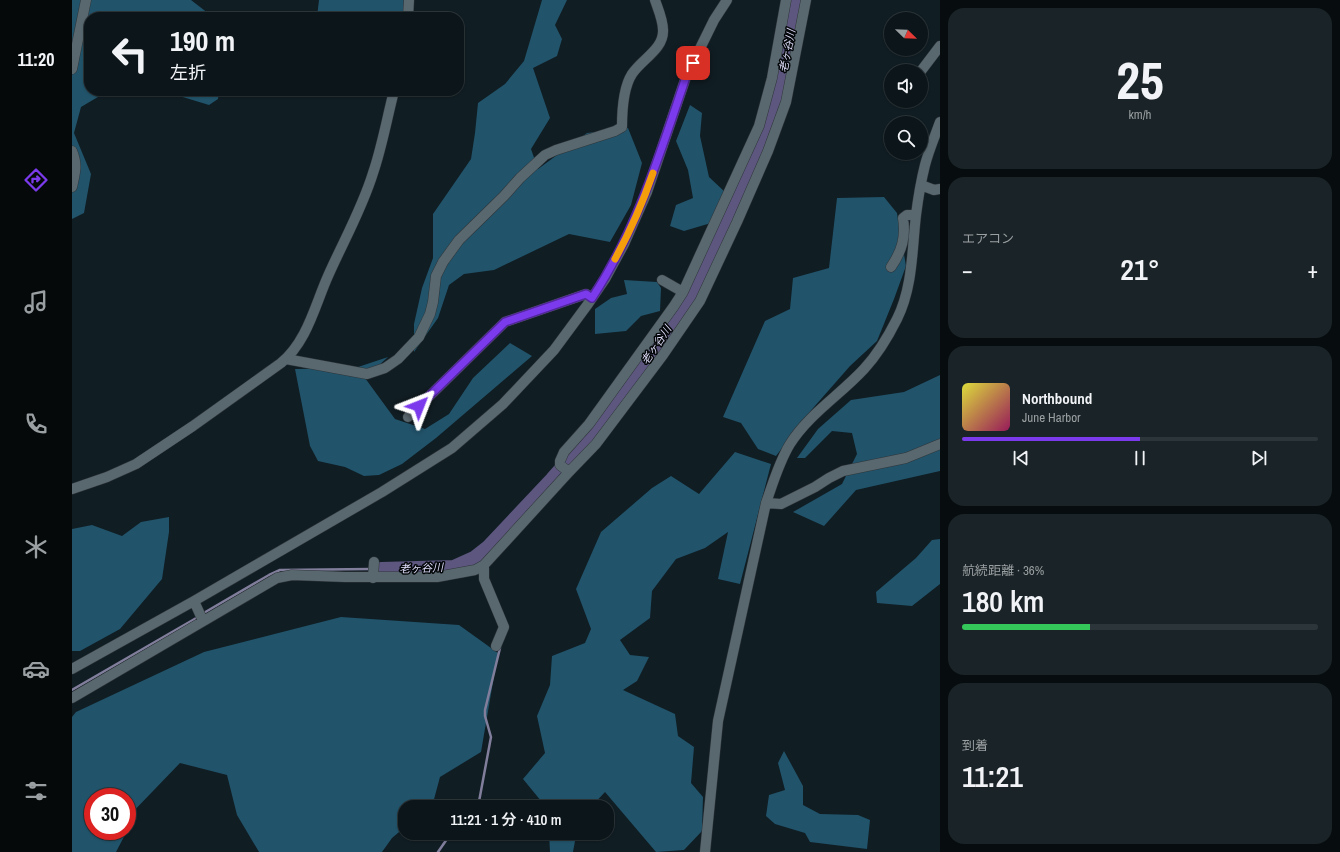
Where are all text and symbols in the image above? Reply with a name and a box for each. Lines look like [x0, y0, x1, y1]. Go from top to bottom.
north arrow [884, 12, 928, 56]
map controls [884, 12, 928, 160]
text: 190 m [170, 22, 235, 60]
water label: 老ヶ谷川 [776, 27, 798, 74]
icon: left [104, 28, 156, 80]
text: 25 [1116, 45, 1164, 115]
pin [676, 46, 710, 80]
text: 11:20 [18, 47, 54, 72]
icon: arrive [682, 52, 704, 74]
text: 左折 [170, 60, 206, 85]
button: sound [884, 64, 928, 108]
text: km/h [1128, 106, 1152, 123]
button: search [884, 116, 928, 160]
icon: directions [22, 166, 50, 194]
text: エアコン [962, 230, 1014, 247]
text: 21° [1120, 249, 1160, 289]
text: − [962, 255, 973, 285]
text: + [1307, 255, 1318, 285]
icon: music [22, 288, 50, 316]
water label: 老ヶ谷川 [638, 322, 675, 367]
position arrow [398, 385, 440, 427]
text: Northbound [1022, 388, 1092, 409]
text: June Harbor [1022, 409, 1081, 426]
icon: phone [22, 410, 50, 438]
icon: previous [1010, 447, 1032, 469]
icon: pause [1129, 447, 1151, 469]
icon: next [1248, 447, 1270, 469]
icon: climate [22, 533, 50, 561]
water label: 老ヶ谷川 [399, 560, 444, 576]
text: 航続距離 · 36% [962, 562, 1044, 579]
text: 180 km [962, 581, 1044, 621]
icon: car [22, 655, 50, 683]
text: 到着 [962, 737, 988, 754]
text: 11:21 [962, 756, 1023, 796]
icon: filters [22, 777, 50, 805]
speed limit sign: 30 [84, 788, 136, 840]
text: 11:21 · 1 分 · 410 m [451, 809, 561, 830]

